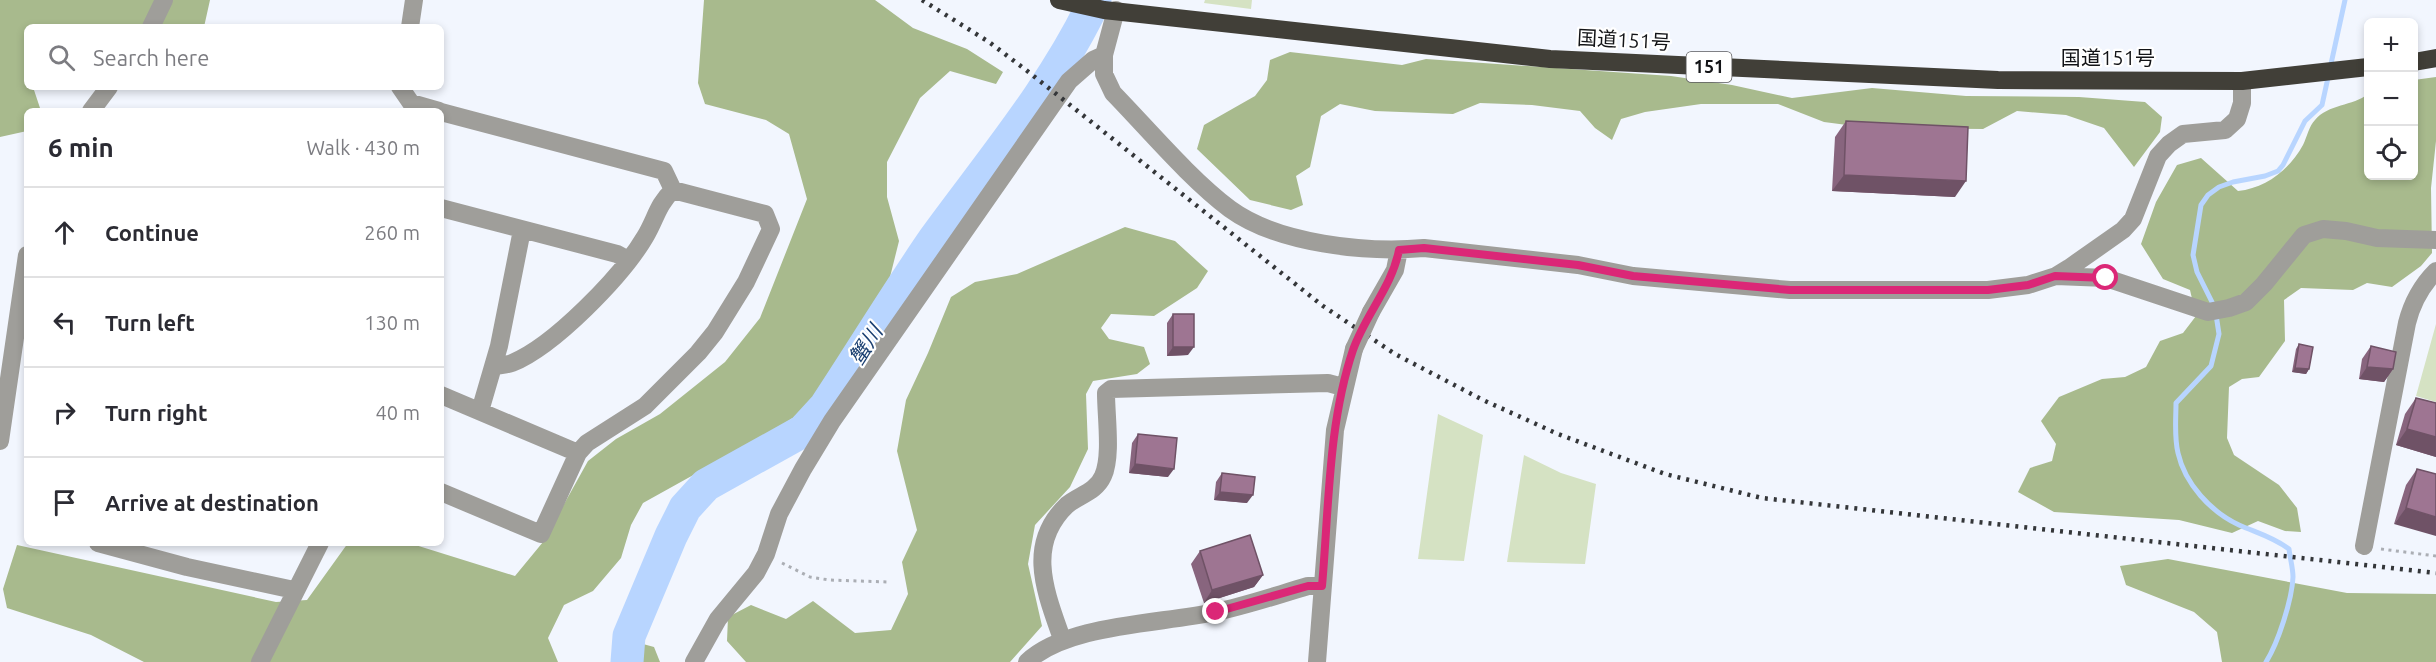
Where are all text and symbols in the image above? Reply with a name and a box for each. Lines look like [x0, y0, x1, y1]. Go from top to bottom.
map controls [2364, 18, 2418, 180]
button: + [2364, 18, 2418, 72]
search box [24, 24, 444, 90]
street label: 国道151号 [1577, 26, 1671, 53]
icon: search [45, 41, 78, 74]
text: Search here [93, 45, 209, 70]
street label: 国道151号 [2061, 46, 2155, 69]
road number: 151 [1686, 52, 1732, 82]
button: − [2364, 72, 2418, 126]
button: locate [2364, 126, 2418, 180]
text: 6 min [48, 133, 114, 162]
text: Walk · 430 m [307, 136, 420, 159]
icon: ahead [48, 216, 81, 249]
text: Continue [105, 220, 199, 245]
text: 260 m [364, 221, 420, 244]
route start [2092, 264, 2118, 290]
icon: left [48, 306, 81, 339]
text: Turn left [105, 310, 195, 335]
text: 130 m [364, 311, 420, 334]
water label: 蟹川 [844, 319, 888, 369]
icon: right [48, 396, 81, 429]
text: Turn right [105, 400, 207, 425]
text: 40 m [376, 401, 420, 424]
icon: arrive [48, 486, 81, 519]
text: Arrive at destination [105, 490, 319, 515]
route end [1202, 598, 1228, 624]

